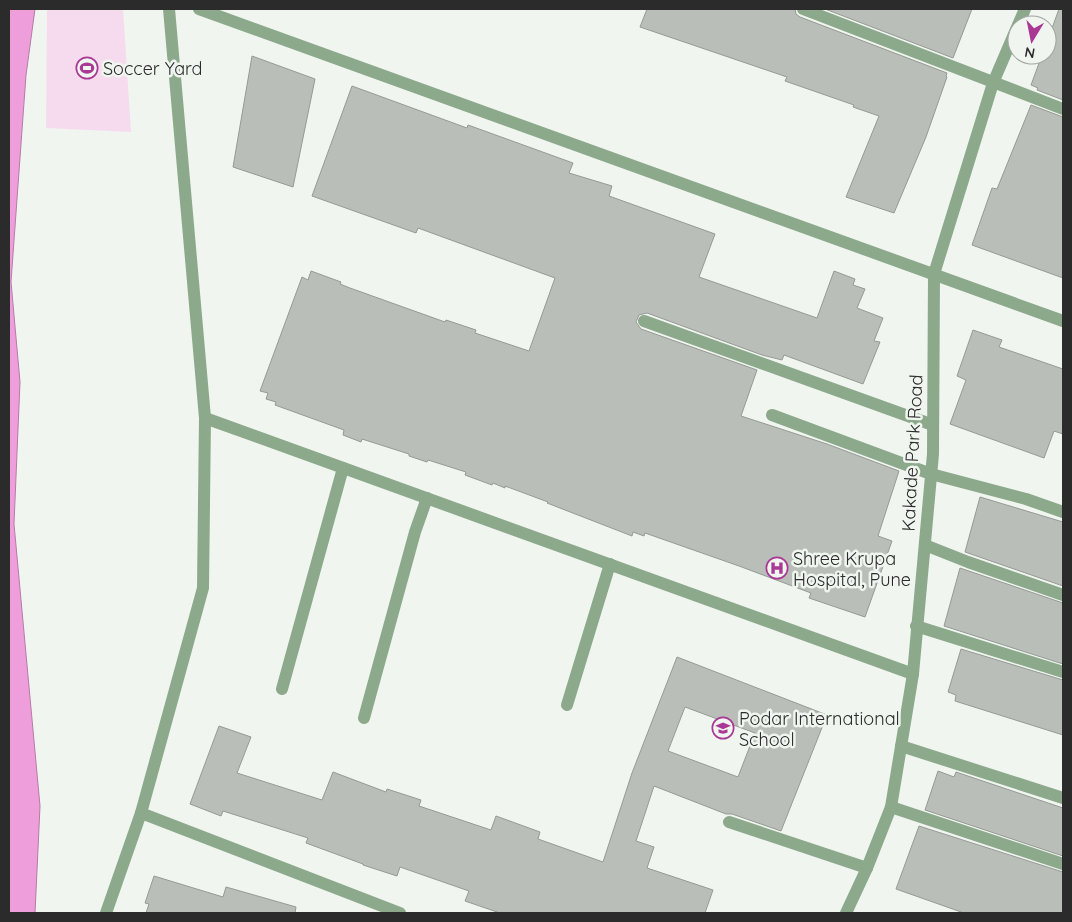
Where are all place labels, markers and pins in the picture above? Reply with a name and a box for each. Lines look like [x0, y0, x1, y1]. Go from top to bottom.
sports icon: Soccer Yard [75, 56, 99, 80]
place label: Soccer Yard [103, 57, 203, 80]
place label: Shree Krupa Hospital, Pune [793, 547, 911, 591]
hospital icon: Shree Krupa Hospital, Pune [765, 556, 789, 580]
place label: Podar International School [739, 707, 900, 751]
school or university icon: Podar International School [711, 716, 735, 740]

